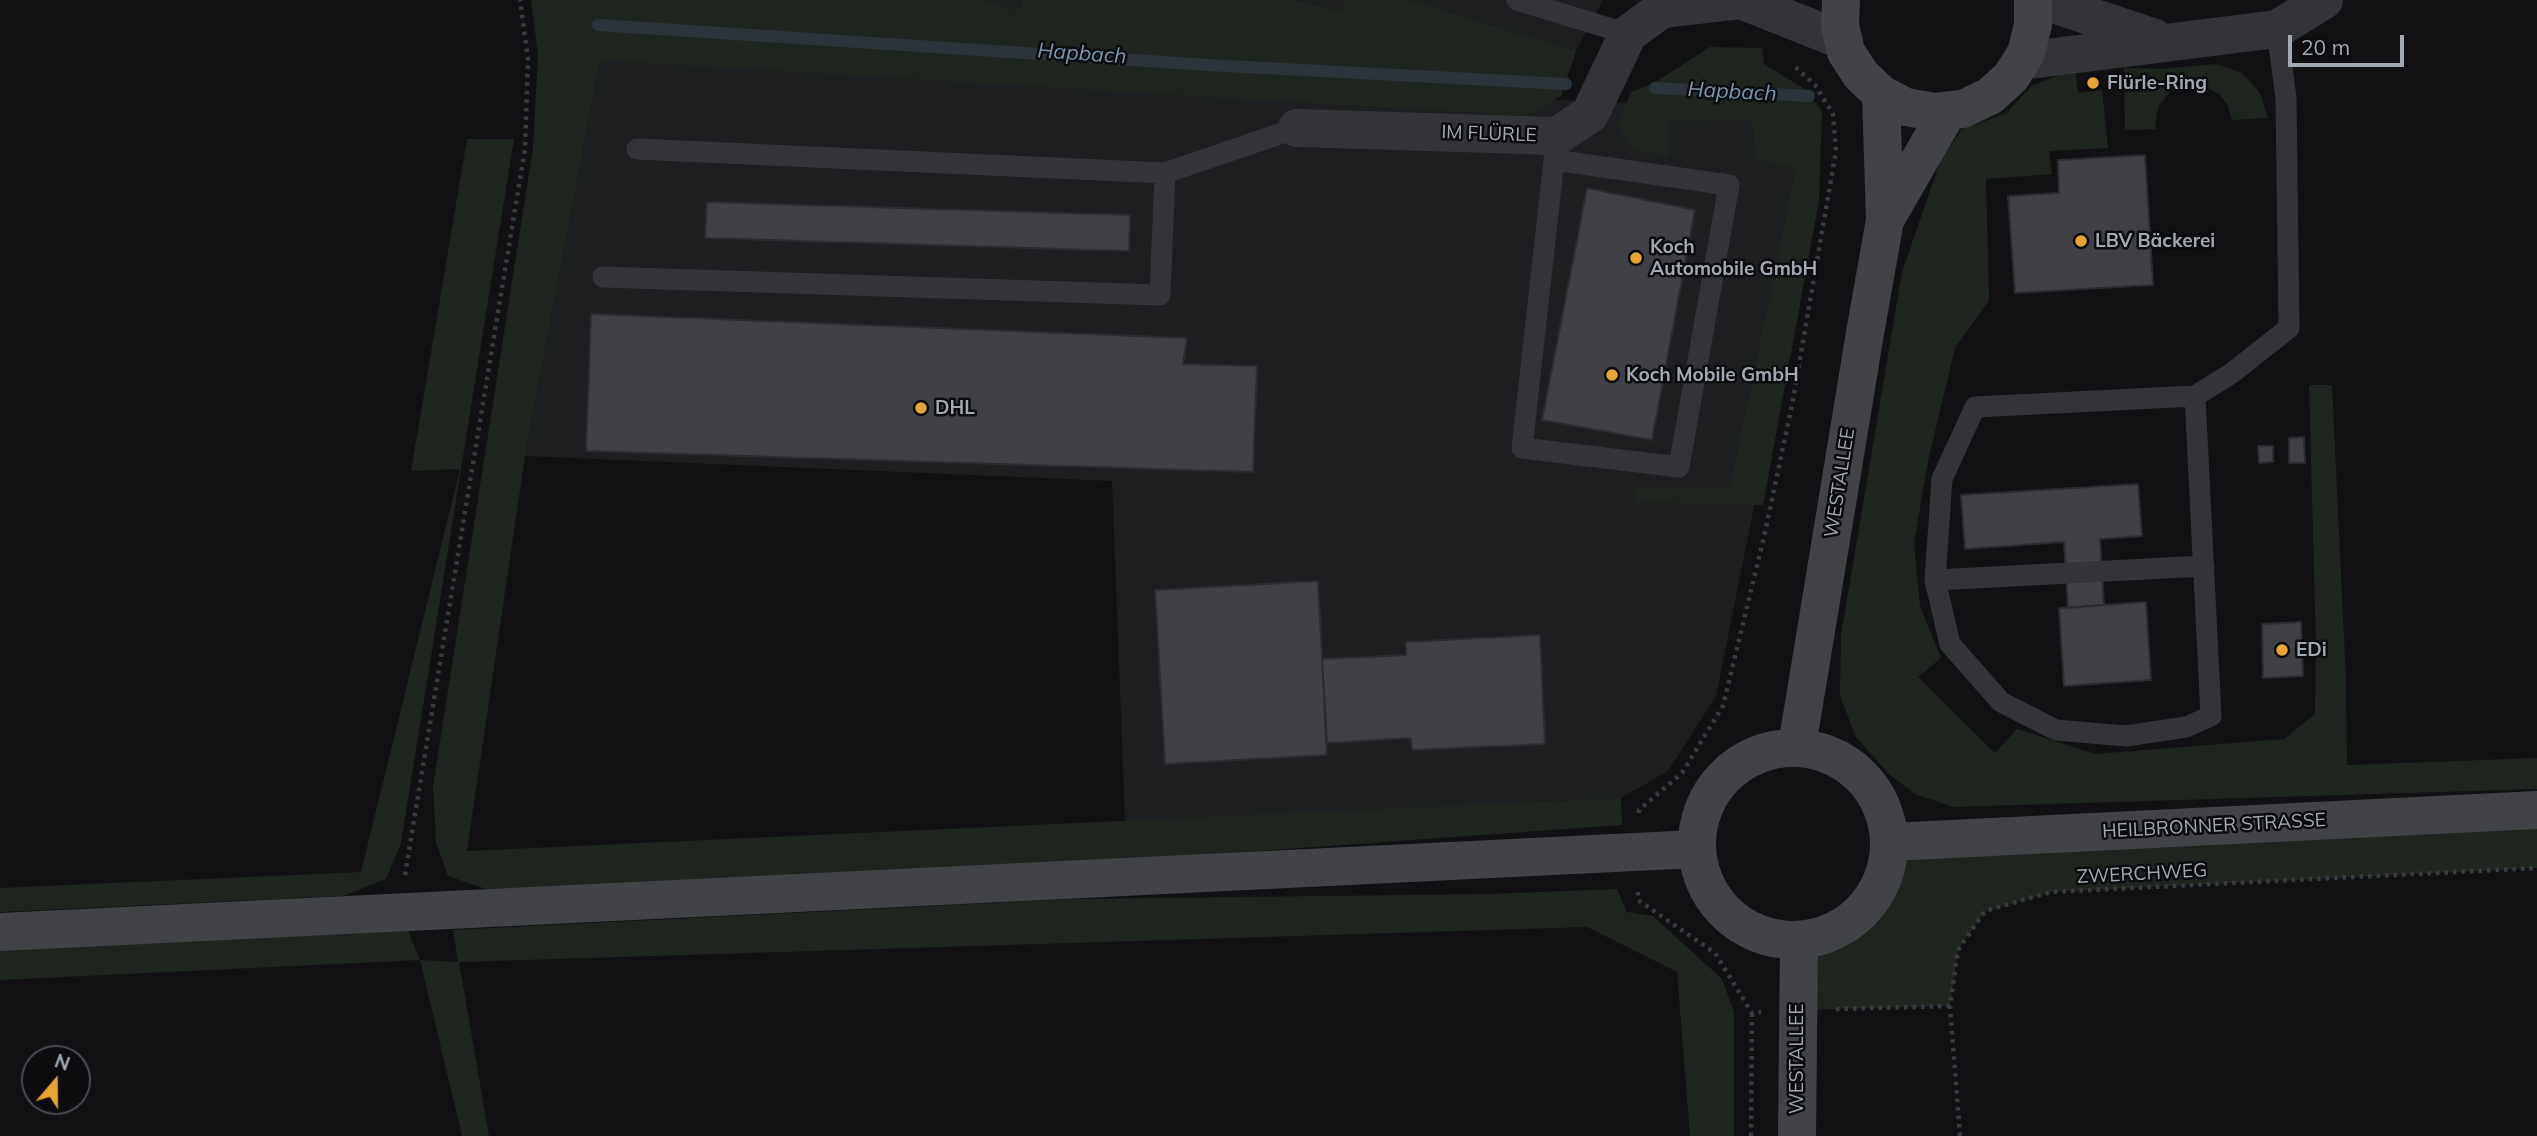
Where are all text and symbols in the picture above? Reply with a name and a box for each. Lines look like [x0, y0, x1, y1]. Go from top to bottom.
scale bar [2292, 21, 2408, 65]
text: 20 m [2301, 34, 2350, 60]
water label: Hapbach [1037, 38, 1127, 70]
place label: Flürle-Ring [2107, 72, 2207, 94]
marker: Flürle-Ring [2085, 75, 2101, 91]
water label: Hapbach [1687, 77, 1777, 107]
street label: IM FLÜRLE [1441, 121, 1537, 147]
place label: LBV Bäckerei [2095, 230, 2215, 252]
marker: LBV Bäckerei [2073, 233, 2089, 249]
place label: Koch Automobile GmbH [1650, 236, 1817, 280]
marker: Koch Automobile GmbH [1628, 250, 1644, 266]
place label: Koch Mobile GmbH [1626, 364, 1799, 386]
marker: Koch Mobile GmbH [1604, 367, 1620, 383]
place label: DHL [935, 397, 975, 419]
marker: DHL [913, 400, 929, 416]
street label: WESTALLEE [1820, 427, 1860, 539]
place label: EDi [2296, 639, 2327, 661]
marker: EDi [2274, 642, 2290, 658]
street label: HEILBRONNER STRASSE [2102, 809, 2326, 843]
street label: ZWERCHWEG [2076, 859, 2208, 889]
street label: WESTALLEE [1786, 1004, 1808, 1114]
north arrow [21, 1045, 91, 1115]
text: N [52, 1048, 73, 1076]

